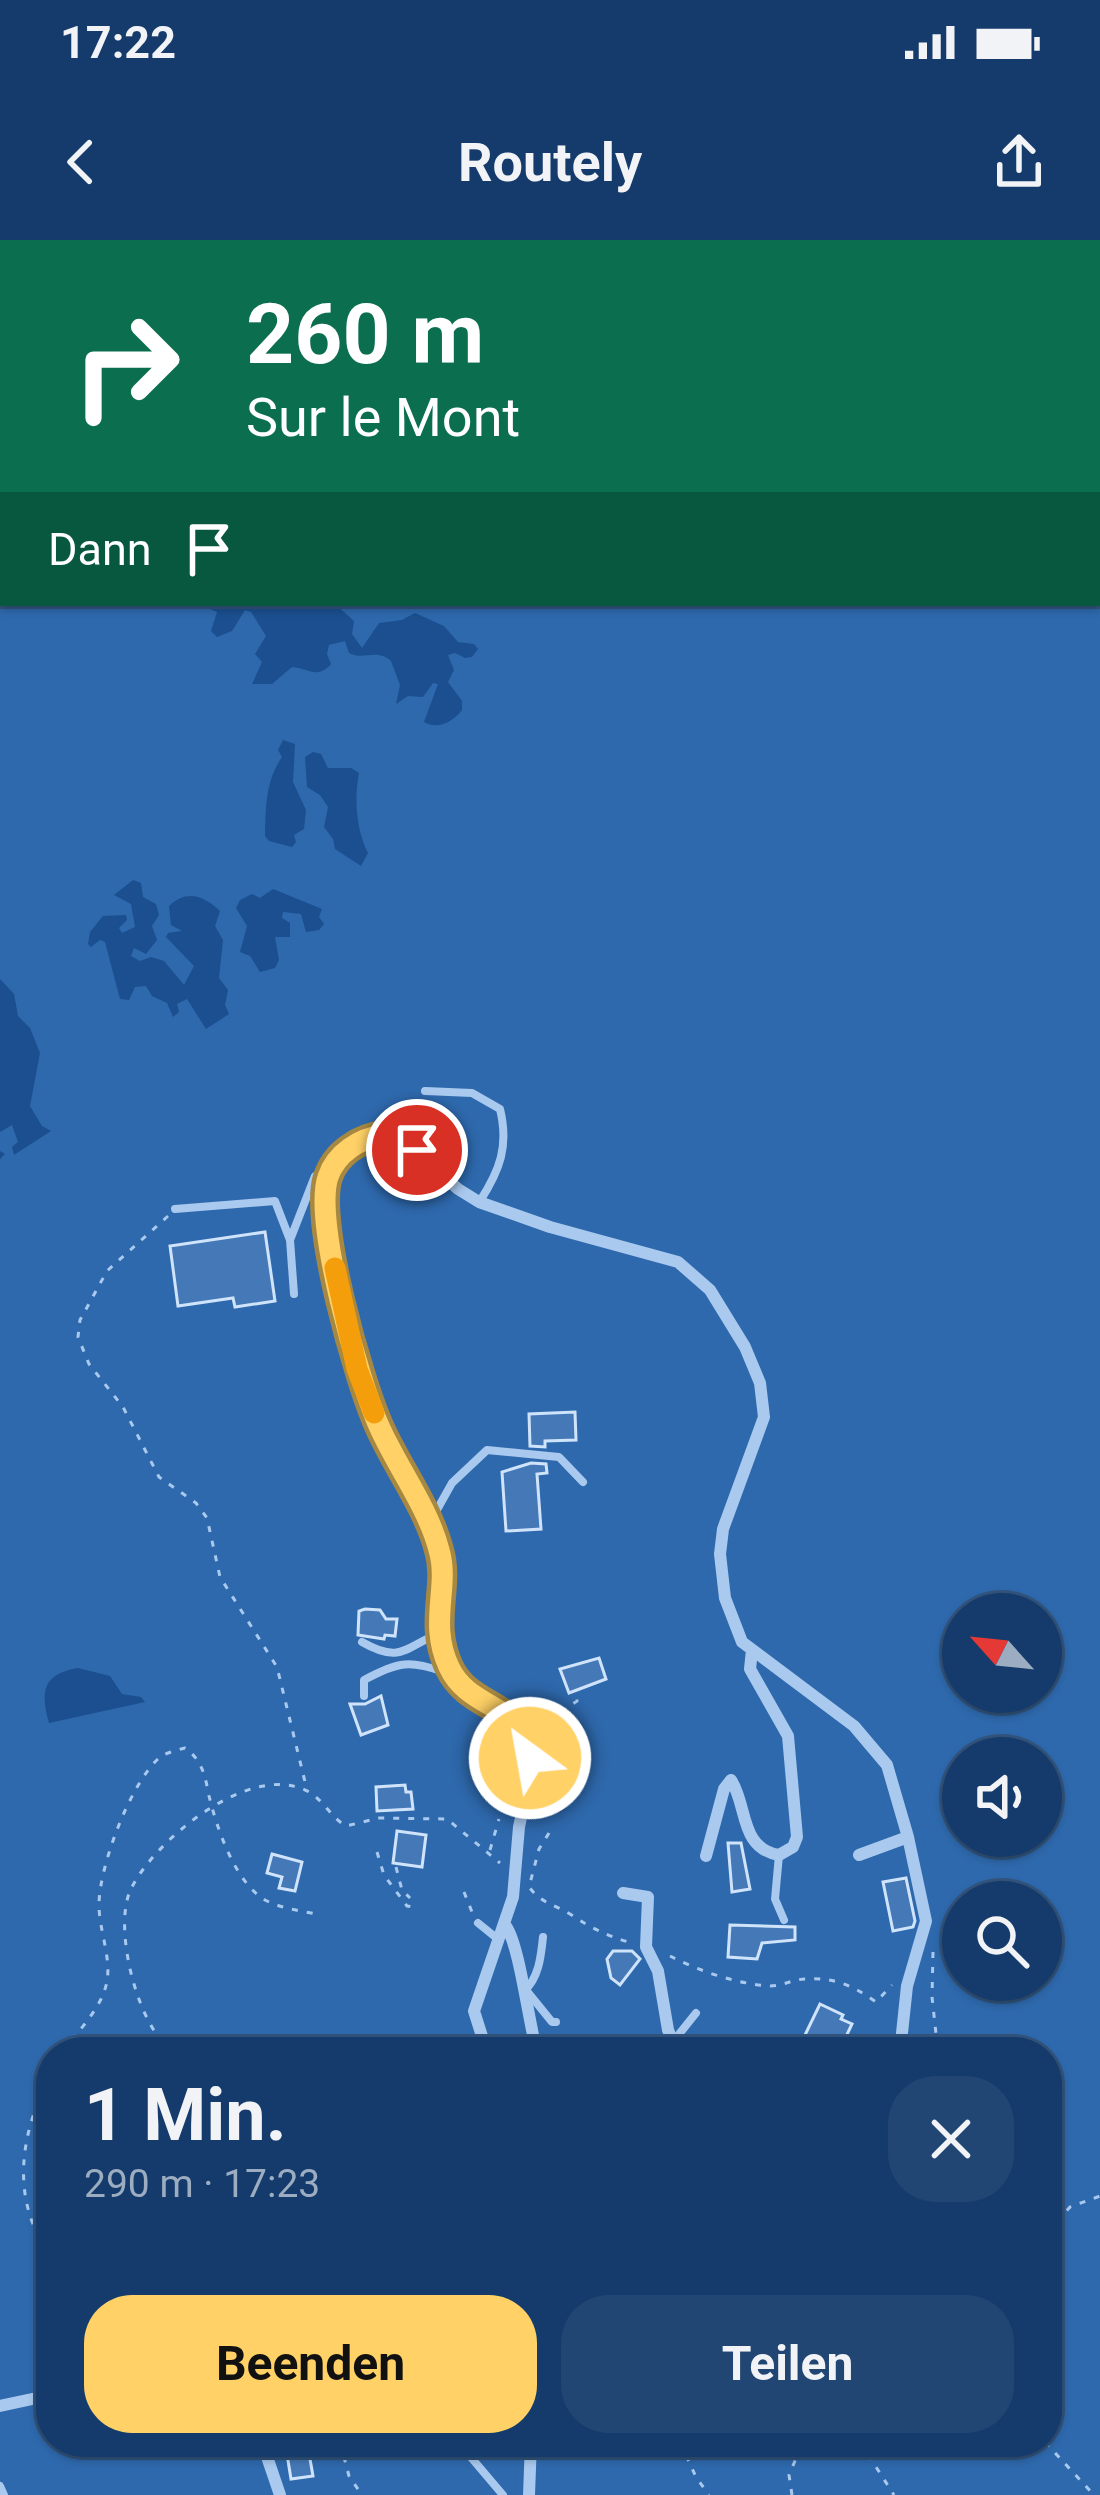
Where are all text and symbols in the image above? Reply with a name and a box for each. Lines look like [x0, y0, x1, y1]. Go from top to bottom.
text: 17:22 [60, 16, 176, 69]
icon: back [48, 129, 114, 195]
icon: share [986, 129, 1052, 195]
text: Routely [458, 131, 642, 194]
text: 260 m [246, 285, 484, 384]
icon: right [48, 288, 204, 444]
text: Sur le Mont [246, 386, 520, 449]
icon: arrive [176, 516, 242, 582]
text: Dann [48, 523, 152, 576]
pin [366, 1099, 468, 1201]
icon: arrive [384, 1117, 450, 1183]
north arrow [942, 1593, 1062, 1713]
map controls [942, 1593, 1062, 2001]
position arrow [467, 1695, 593, 1821]
button: sound [942, 1737, 1062, 1857]
button: search [942, 1881, 1062, 2001]
text: 1 Min. [84, 2073, 287, 2158]
button: close [888, 2076, 1014, 2202]
text: 290 m · 17:23 [84, 2161, 320, 2207]
button: Beenden [84, 2295, 537, 2433]
button: Teilen [561, 2295, 1014, 2433]

